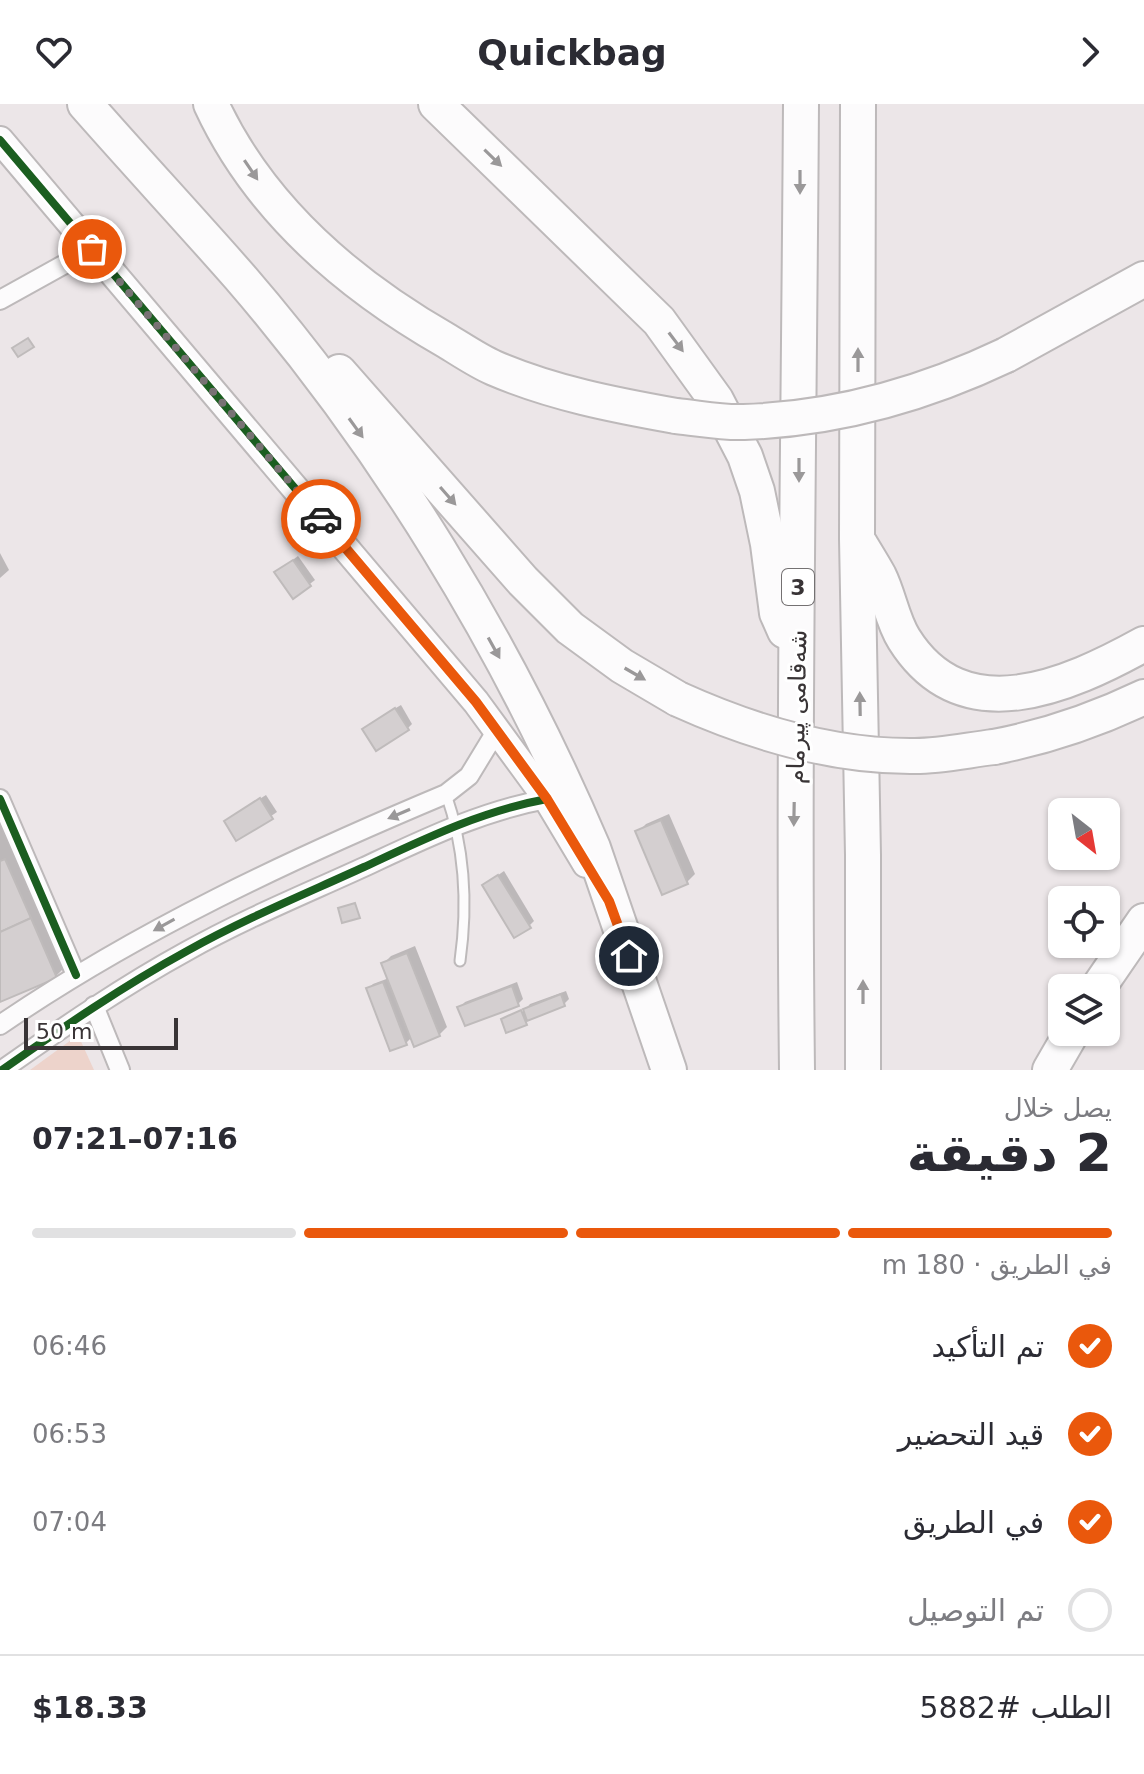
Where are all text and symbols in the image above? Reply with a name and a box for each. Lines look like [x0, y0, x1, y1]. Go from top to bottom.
icon: heart [32, 30, 76, 74]
icon: forward [1068, 30, 1112, 74]
text: Quickbag [477, 32, 667, 73]
one-way arrow [483, 148, 502, 167]
one-way arrow [244, 160, 259, 181]
one-way arrow [794, 170, 806, 195]
pin [58, 215, 126, 283]
icon: bag [70, 227, 114, 271]
one-way arrow [667, 332, 683, 353]
one-way arrow [852, 347, 864, 372]
one-way arrow [348, 417, 364, 439]
one-way arrow [793, 458, 805, 483]
courier [281, 479, 361, 559]
one-way arrow [439, 485, 456, 505]
icon: car [299, 497, 343, 541]
road number: 3 [782, 569, 814, 605]
street label: شەقامی پیرمام [782, 630, 812, 784]
one-way arrow [488, 636, 501, 659]
one-way arrow [624, 667, 646, 681]
one-way arrow [854, 691, 867, 716]
north arrow [1048, 798, 1120, 870]
map controls [1048, 798, 1120, 1046]
one-way arrow [788, 802, 801, 827]
one-way arrow [387, 807, 411, 820]
button: locate [1048, 886, 1120, 958]
one-way arrow [153, 918, 175, 932]
pin [595, 922, 663, 990]
icon: home [607, 934, 651, 978]
button: layers [1048, 974, 1120, 1046]
one-way arrow [857, 979, 869, 1004]
scale bar [24, 1014, 178, 1050]
text: 50 m [36, 1019, 92, 1044]
text: يصل خلال [1004, 1093, 1112, 1123]
text: 07:16–07:21 [32, 1121, 238, 1156]
text: 2 دقيقة [907, 1123, 1112, 1183]
text: في الطريق · 180 m [882, 1250, 1112, 1280]
icon: check [1068, 1324, 1112, 1368]
text: تم التأكيد [931, 1329, 1044, 1364]
text: 06:46 [32, 1331, 107, 1361]
icon: check [1068, 1412, 1112, 1456]
text: قيد التحضير [898, 1417, 1044, 1452]
text: 06:53 [32, 1419, 107, 1449]
icon: check [1068, 1500, 1112, 1544]
text: في الطريق [903, 1505, 1044, 1540]
text: 07:04 [32, 1507, 107, 1537]
text: تم التوصيل [907, 1593, 1044, 1628]
text: $18.33 [32, 1690, 148, 1725]
text: الطلب #5882 [919, 1690, 1112, 1725]

